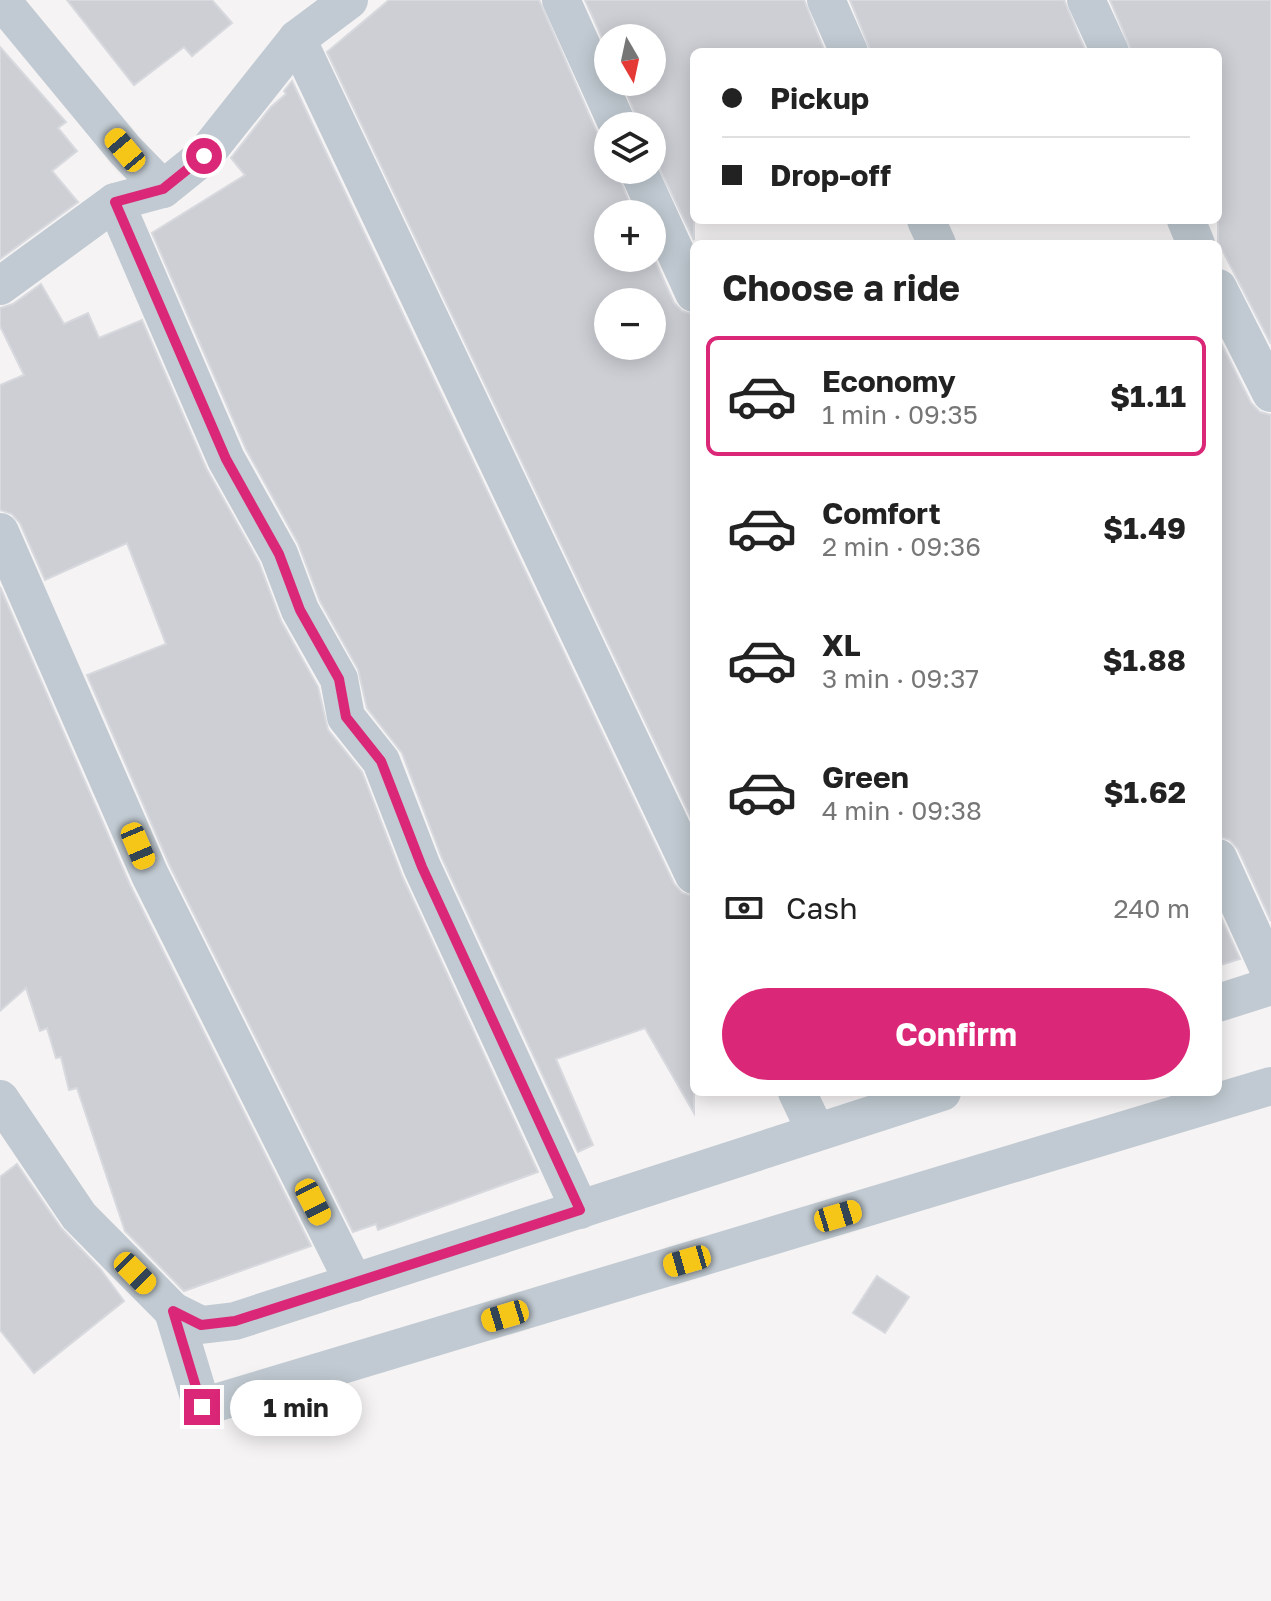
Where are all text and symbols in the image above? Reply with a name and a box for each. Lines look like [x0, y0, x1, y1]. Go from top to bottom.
north arrow [594, 24, 666, 96]
map controls [594, 24, 666, 360]
text: Pickup [770, 80, 869, 116]
button: layers [594, 112, 666, 184]
car [100, 124, 150, 176]
route start [186, 138, 222, 174]
text: Drop-off [770, 157, 891, 193]
button: + [594, 200, 666, 272]
text: Choose a ride [722, 266, 960, 309]
button: − [594, 288, 666, 360]
icon: car [726, 360, 798, 432]
text: Economy [822, 363, 956, 399]
text: $1.11 [1110, 378, 1186, 414]
text: 1 min · 09:35 [822, 399, 978, 430]
icon: car [726, 492, 798, 564]
text: Comfort [822, 495, 941, 531]
text: $1.49 [1103, 510, 1186, 546]
text: 2 min · 09:36 [822, 531, 981, 562]
icon: car [726, 624, 798, 696]
text: XL [822, 627, 861, 663]
text: $1.88 [1102, 642, 1186, 678]
text: 3 min · 09:37 [822, 663, 979, 694]
icon: car [726, 756, 798, 828]
text: Green [822, 759, 909, 795]
text: $1.62 [1104, 774, 1186, 810]
text: 4 min · 09:38 [822, 795, 982, 826]
car [118, 819, 158, 873]
icon: cash [722, 886, 766, 930]
text: Cash [786, 890, 858, 926]
text: 240 m [1113, 893, 1190, 924]
button: Confirm [722, 988, 1190, 1080]
car [291, 1175, 335, 1229]
car [812, 1198, 864, 1234]
car [661, 1243, 713, 1279]
car [110, 1248, 160, 1298]
car [479, 1298, 531, 1334]
callout: 1 min [230, 1379, 362, 1435]
route end [184, 1389, 220, 1425]
text: 1 min [263, 1392, 329, 1423]

